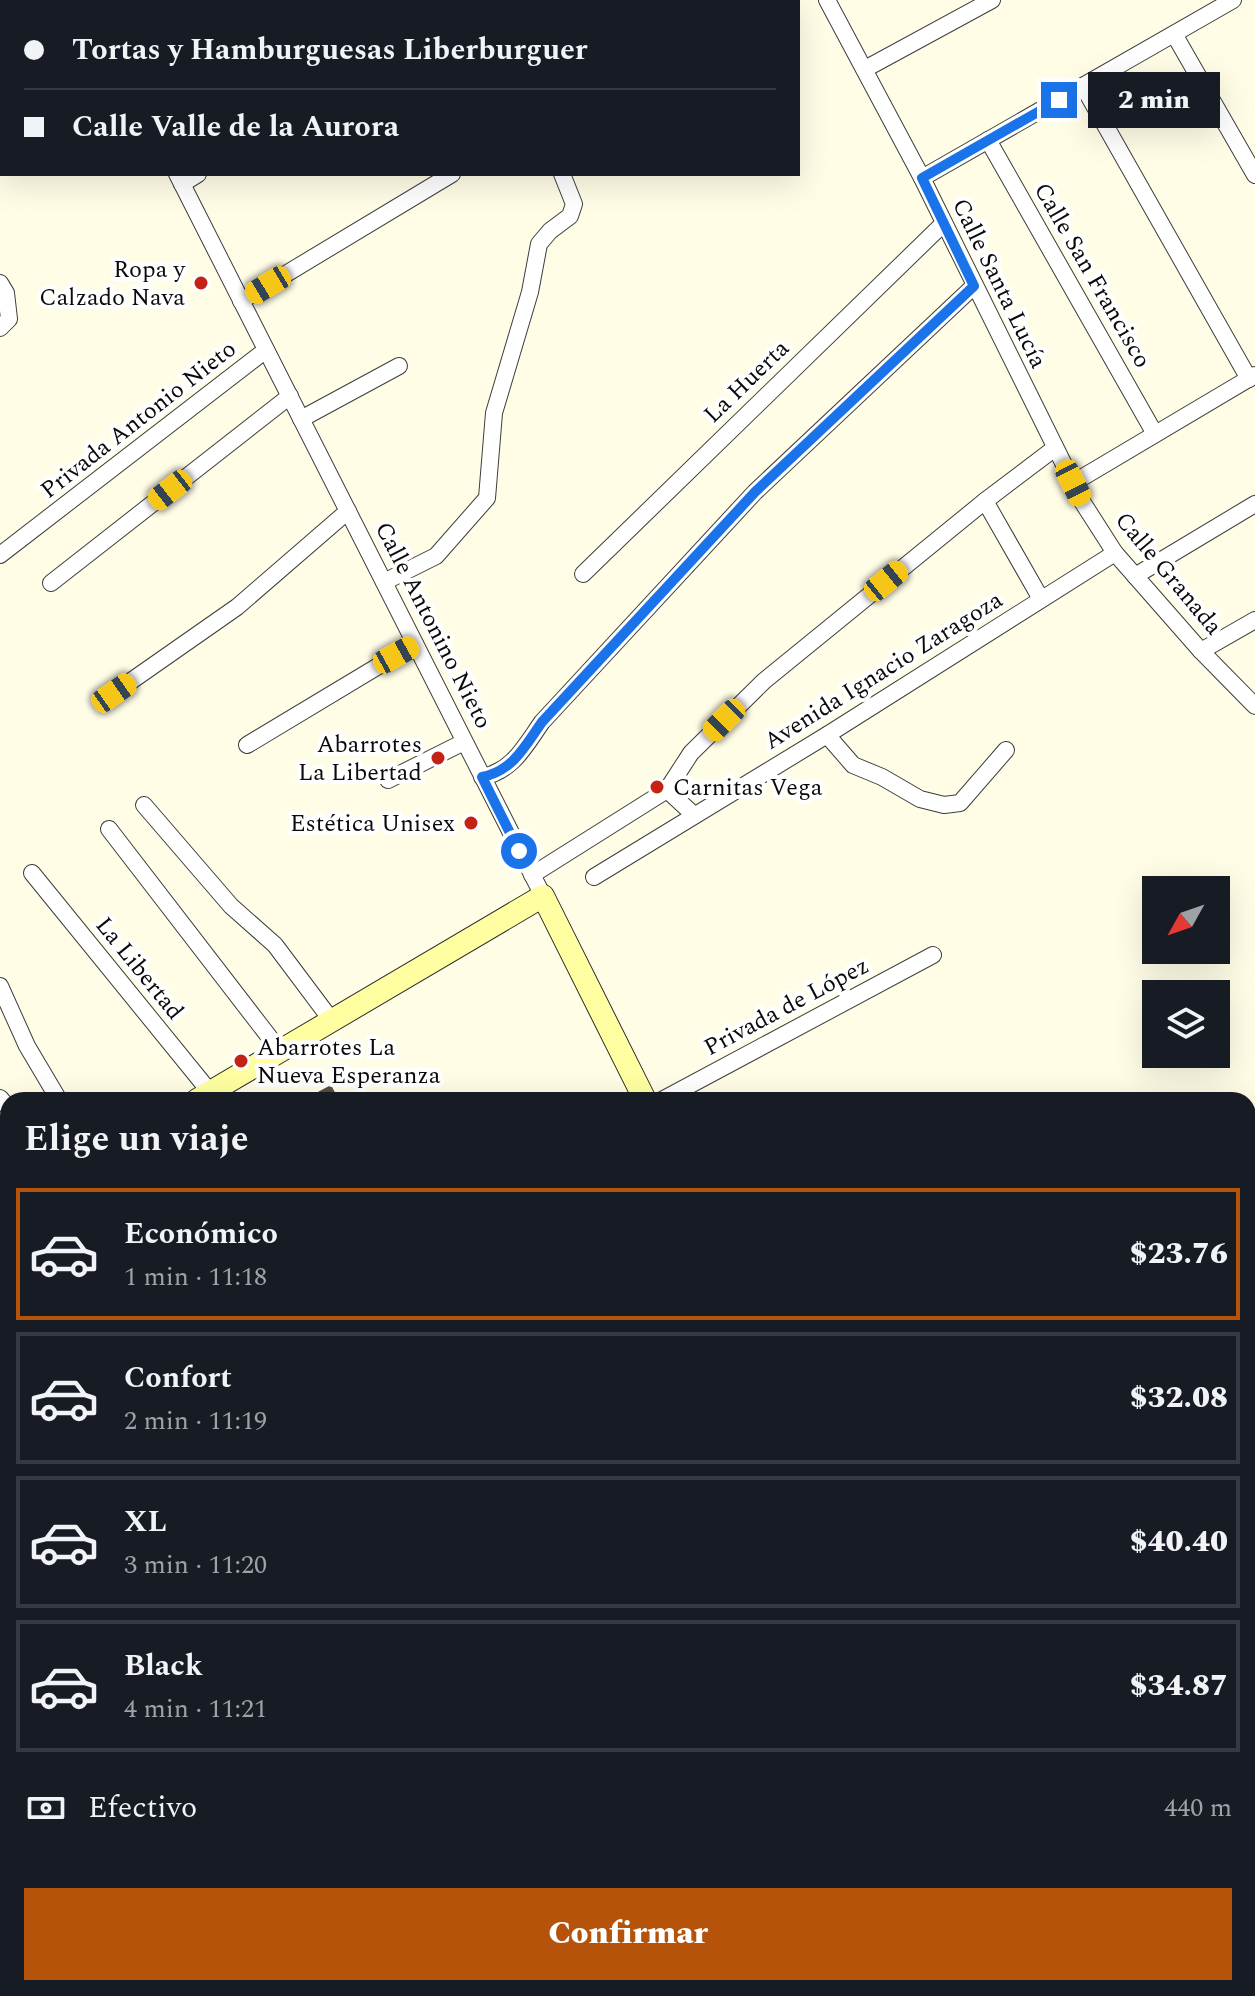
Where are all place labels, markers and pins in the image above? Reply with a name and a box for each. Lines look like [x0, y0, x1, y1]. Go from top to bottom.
place label: Ropa y Calzado Nava [39, 252, 186, 316]
marker: Ropa y Calzado Nava [192, 274, 210, 292]
place label: Abarrotes La Libertad [298, 727, 422, 791]
marker: Abarrotes La Libertad [429, 749, 447, 767]
place label: Carnitas Vega [673, 770, 823, 806]
marker: Carnitas Vega [648, 778, 666, 796]
place label: Estética Unisex [290, 806, 455, 842]
marker: Estética Unisex [462, 814, 480, 832]
place label: Abarrotes La Nueva Esperanza [257, 1030, 441, 1094]
marker: Abarrotes La Nueva Esperanza [232, 1052, 250, 1070]

